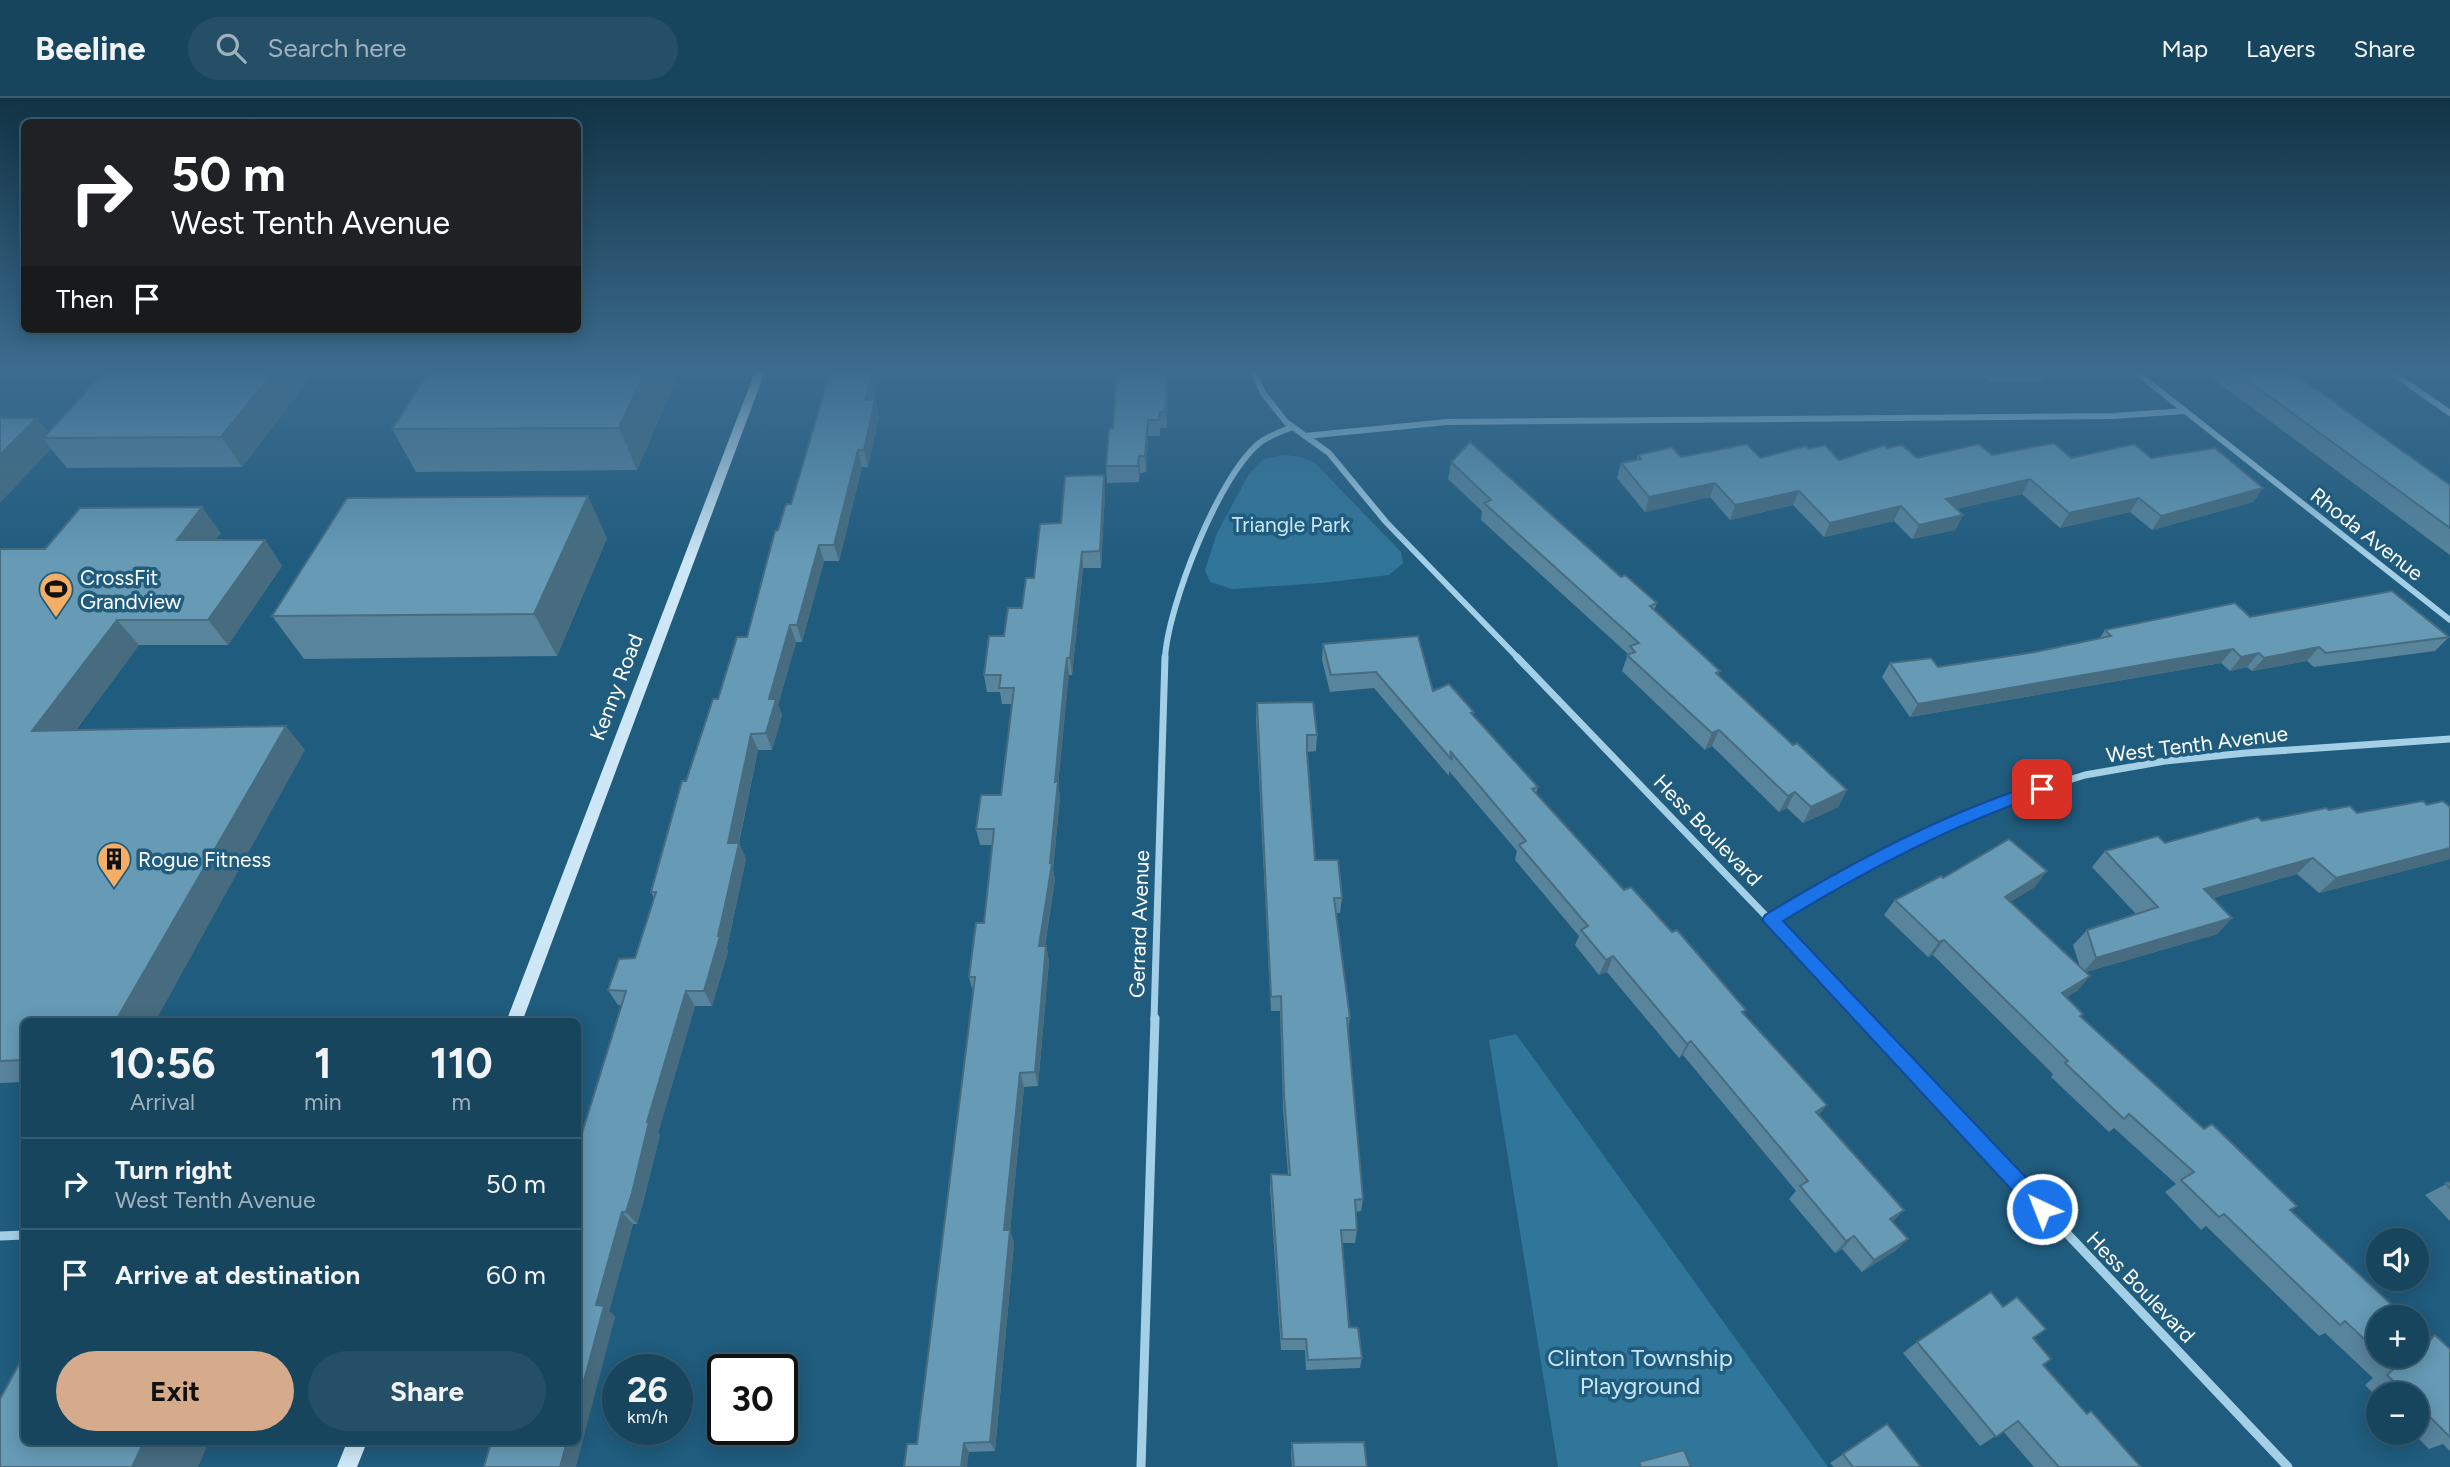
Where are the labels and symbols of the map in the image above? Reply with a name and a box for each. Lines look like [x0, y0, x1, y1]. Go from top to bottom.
street label: Rhoda Avenue [2306, 482, 2428, 586]
park label: Triangle Park [1232, 512, 1351, 537]
place label: CrossFit Grandview [80, 565, 182, 614]
sports icon: CrossFit Grandview [37, 570, 75, 619]
street label: Kenny Road [584, 630, 648, 744]
street label: West Tenth Avenue [2105, 720, 2289, 768]
pin [2012, 759, 2072, 819]
street label: Hess Boulevard [1649, 769, 1767, 891]
building icon: Rogue Fitness [95, 840, 133, 889]
place label: Rogue Fitness [138, 847, 271, 872]
street label: Gerrard Avenue [1124, 850, 1154, 998]
position arrow [2005, 1172, 2079, 1246]
street label: Hess Boulevard [2082, 1226, 2200, 1348]
park label: Clinton Township Playground [1547, 1343, 1733, 1400]
speed limit sign: 30 [707, 1354, 798, 1445]

